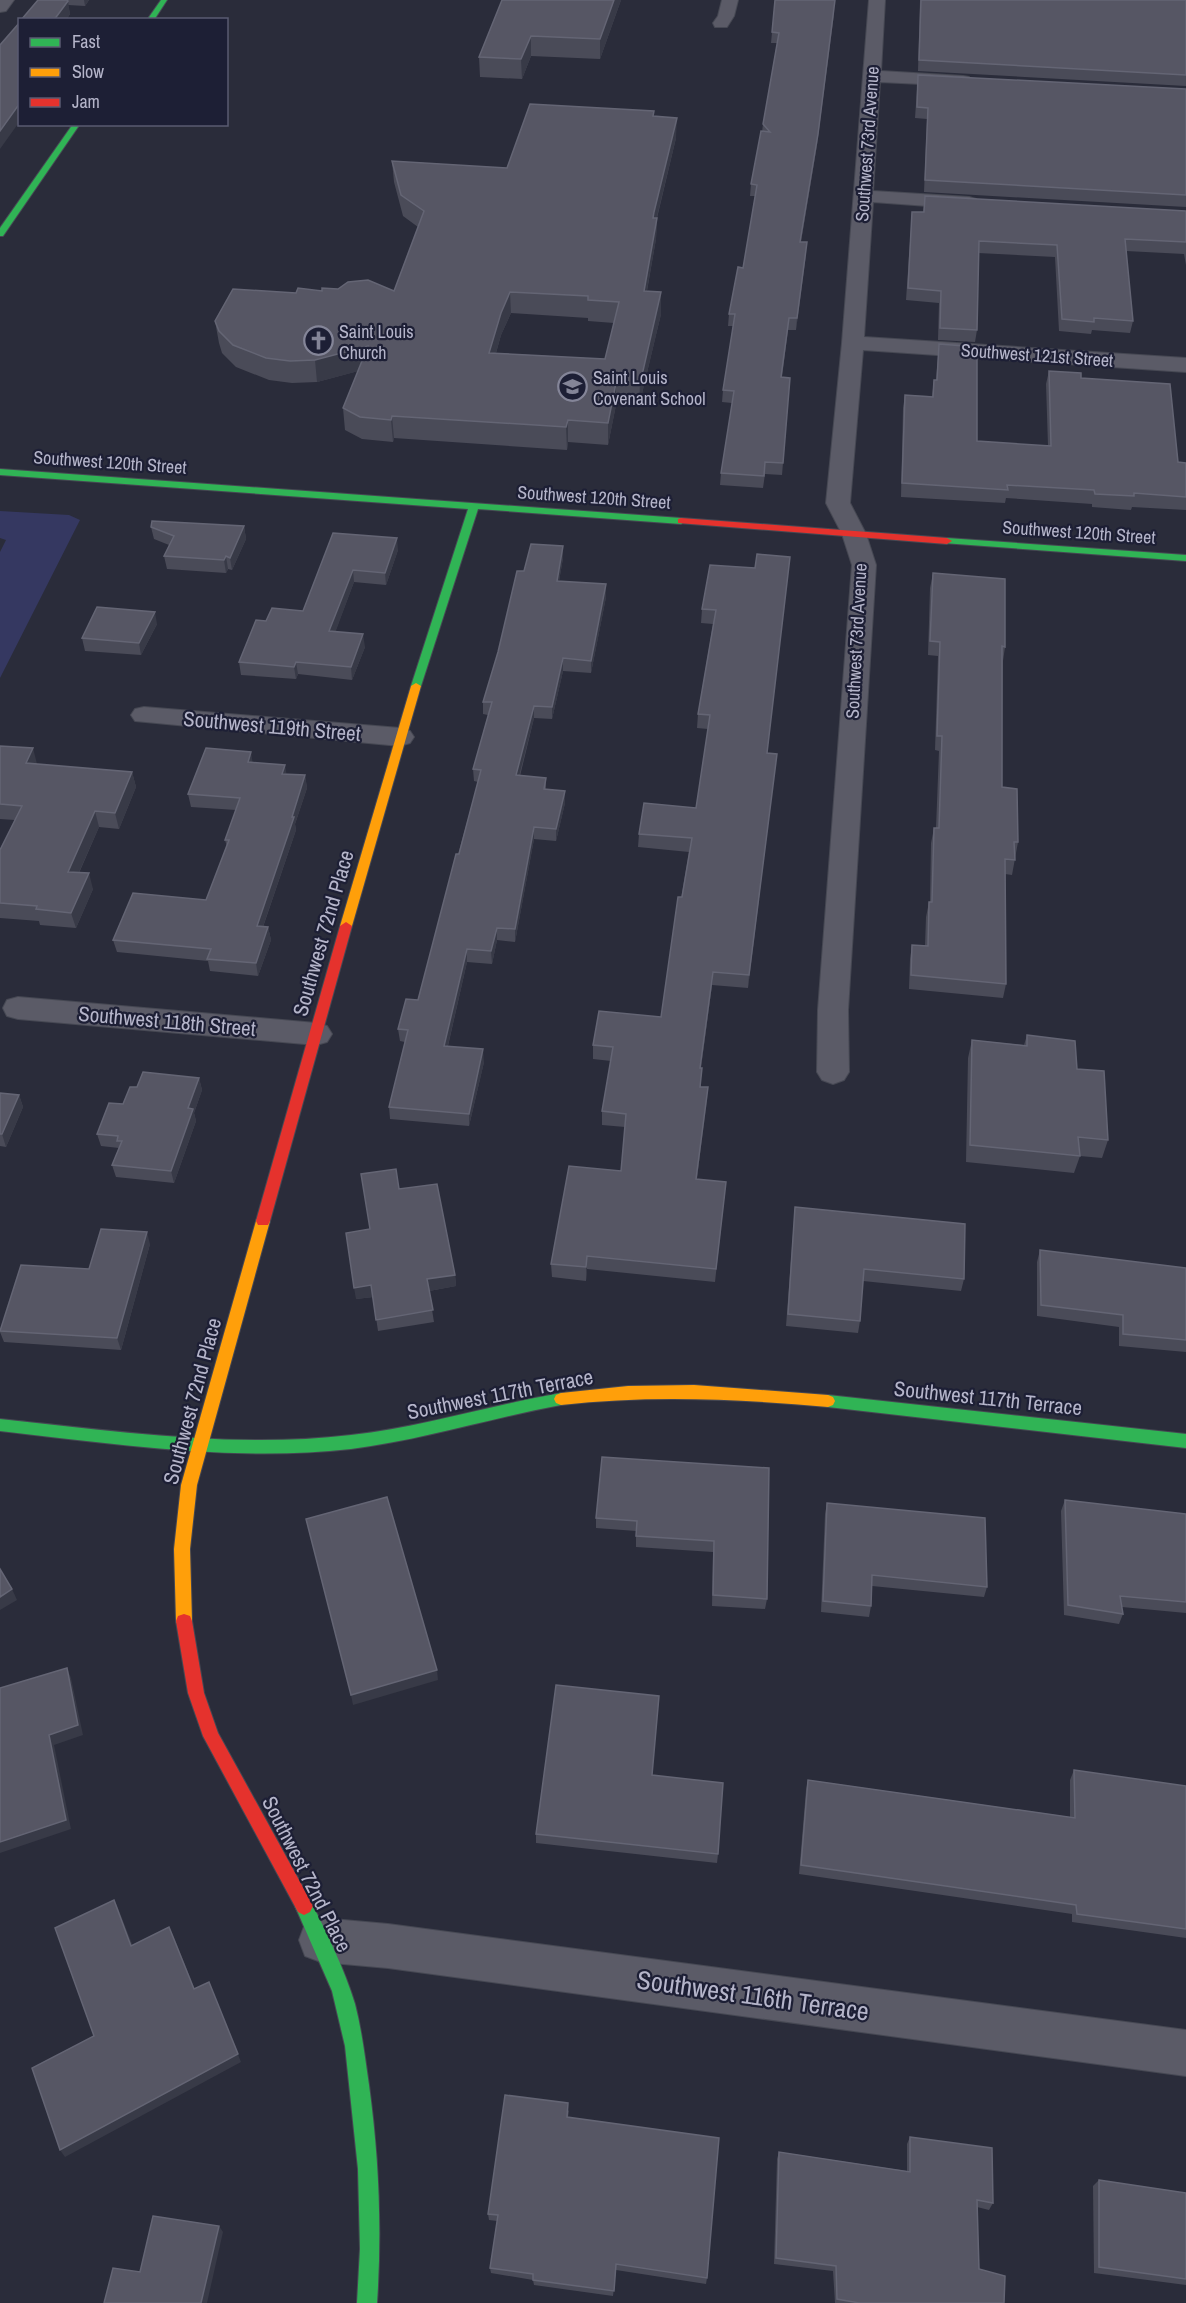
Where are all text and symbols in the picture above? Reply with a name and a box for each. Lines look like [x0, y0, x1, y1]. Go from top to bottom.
legend [18, 18, 228, 126]
text: Fast [72, 29, 100, 54]
text: Slow [72, 59, 104, 84]
street label: Southwest 73rd Avenue [849, 65, 885, 223]
text: Jam [72, 89, 100, 114]
place label: Saint Louis Church [339, 319, 414, 365]
church icon: Saint Louis Church [302, 325, 334, 357]
street label: Southwest 121st Street [960, 337, 1114, 373]
place label: Saint Louis Covenant School [593, 365, 705, 411]
school or university icon: Saint Louis Covenant School [556, 371, 588, 403]
street label: Southwest 120th Street [33, 444, 187, 480]
street label: Southwest 120th Street [517, 479, 671, 515]
street label: Southwest 120th Street [1002, 514, 1156, 550]
street label: Southwest 73rd Avenue [839, 563, 873, 719]
street label: Southwest 119th Street [182, 704, 362, 748]
street label: Southwest 72nd Place [285, 847, 361, 1019]
street label: Southwest 118th Street [77, 999, 257, 1043]
street label: Southwest 72nd Place [156, 1314, 228, 1488]
street label: Southwest 117th Terrace [405, 1362, 595, 1426]
street label: Southwest 117th Terrace [893, 1374, 1083, 1422]
street label: Southwest 72nd Place [255, 1791, 359, 1957]
street label: Southwest 116th Terrace [635, 1961, 871, 2029]

